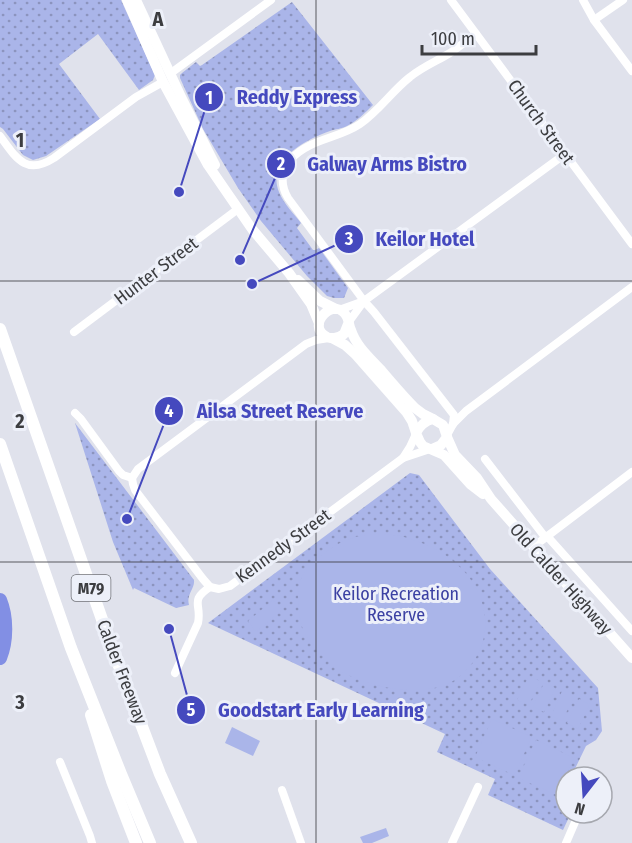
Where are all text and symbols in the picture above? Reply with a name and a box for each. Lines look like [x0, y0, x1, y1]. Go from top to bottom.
text: A [152, 7, 165, 31]
scale bar [422, 18, 536, 56]
text: 100 m [431, 28, 475, 50]
street label: Church Street [503, 75, 579, 169]
callout: Reddy Express [194, 78, 369, 116]
text: Reddy Express [237, 85, 358, 109]
text: 1 [205, 87, 213, 109]
text: 1 [16, 128, 24, 152]
callout: Galway Arms Bistro [266, 145, 479, 183]
text: Galway Arms Bistro [307, 152, 467, 176]
text: 2 [276, 153, 285, 175]
callout: Keilor Hotel [334, 220, 487, 258]
text: Keilor Hotel [375, 227, 475, 251]
text: 3 [344, 228, 354, 250]
street label: Hunter Street [110, 232, 202, 310]
callout: Ailsa Street Reserve [154, 392, 375, 430]
text: Ailsa Street Reserve [196, 399, 363, 423]
text: 4 [164, 400, 174, 422]
text: 2 [14, 409, 25, 433]
street label: Kennedy Street [231, 504, 335, 588]
street label: Old Calder Highway [505, 519, 617, 639]
road number: M79 [72, 575, 110, 601]
park label: Keilor Recreation Reserve [333, 583, 459, 626]
street label: Calder Freeway [92, 617, 152, 727]
text: 3 [14, 690, 25, 714]
callout: Goodstart Early Learning [176, 691, 436, 729]
text: Goodstart Early Learning [218, 698, 424, 722]
text: 5 [187, 699, 196, 721]
north arrow [554, 765, 614, 825]
text: N [572, 798, 587, 819]

